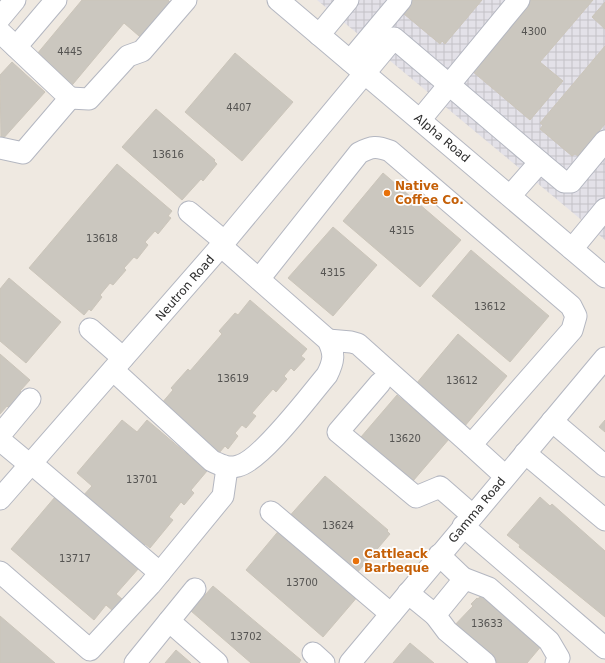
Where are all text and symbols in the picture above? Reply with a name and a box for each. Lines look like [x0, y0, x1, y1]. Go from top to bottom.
house number: 4300 [521, 26, 547, 37]
house number: 4445 [57, 46, 83, 57]
house number: 4407 [226, 102, 252, 113]
street label: Alpha Road [411, 111, 473, 165]
house number: 13616 [152, 149, 184, 160]
place label: Native Coffee Co. [395, 179, 464, 207]
marker: Native Coffee Co. [382, 188, 392, 198]
house number: 4315 [389, 225, 415, 236]
house number: 13618 [86, 233, 118, 244]
street label: Neutron Road [153, 252, 217, 324]
house number: 4315 [320, 267, 346, 278]
house number: 13612 [474, 301, 506, 312]
house number: 13619 [217, 373, 249, 384]
house number: 13612 [446, 375, 478, 386]
house number: 13620 [389, 433, 421, 444]
house number: 13701 [126, 474, 158, 485]
street label: Gamma Road [446, 474, 508, 546]
house number: 13624 [322, 520, 354, 531]
place label: Cattleack Barbeque [364, 547, 429, 575]
house number: 13717 [59, 553, 91, 564]
marker: Cattleack Barbeque [351, 556, 361, 566]
house number: 13700 [286, 577, 318, 588]
house number: 13633 [471, 618, 503, 629]
house number: 13702 [230, 631, 262, 642]

